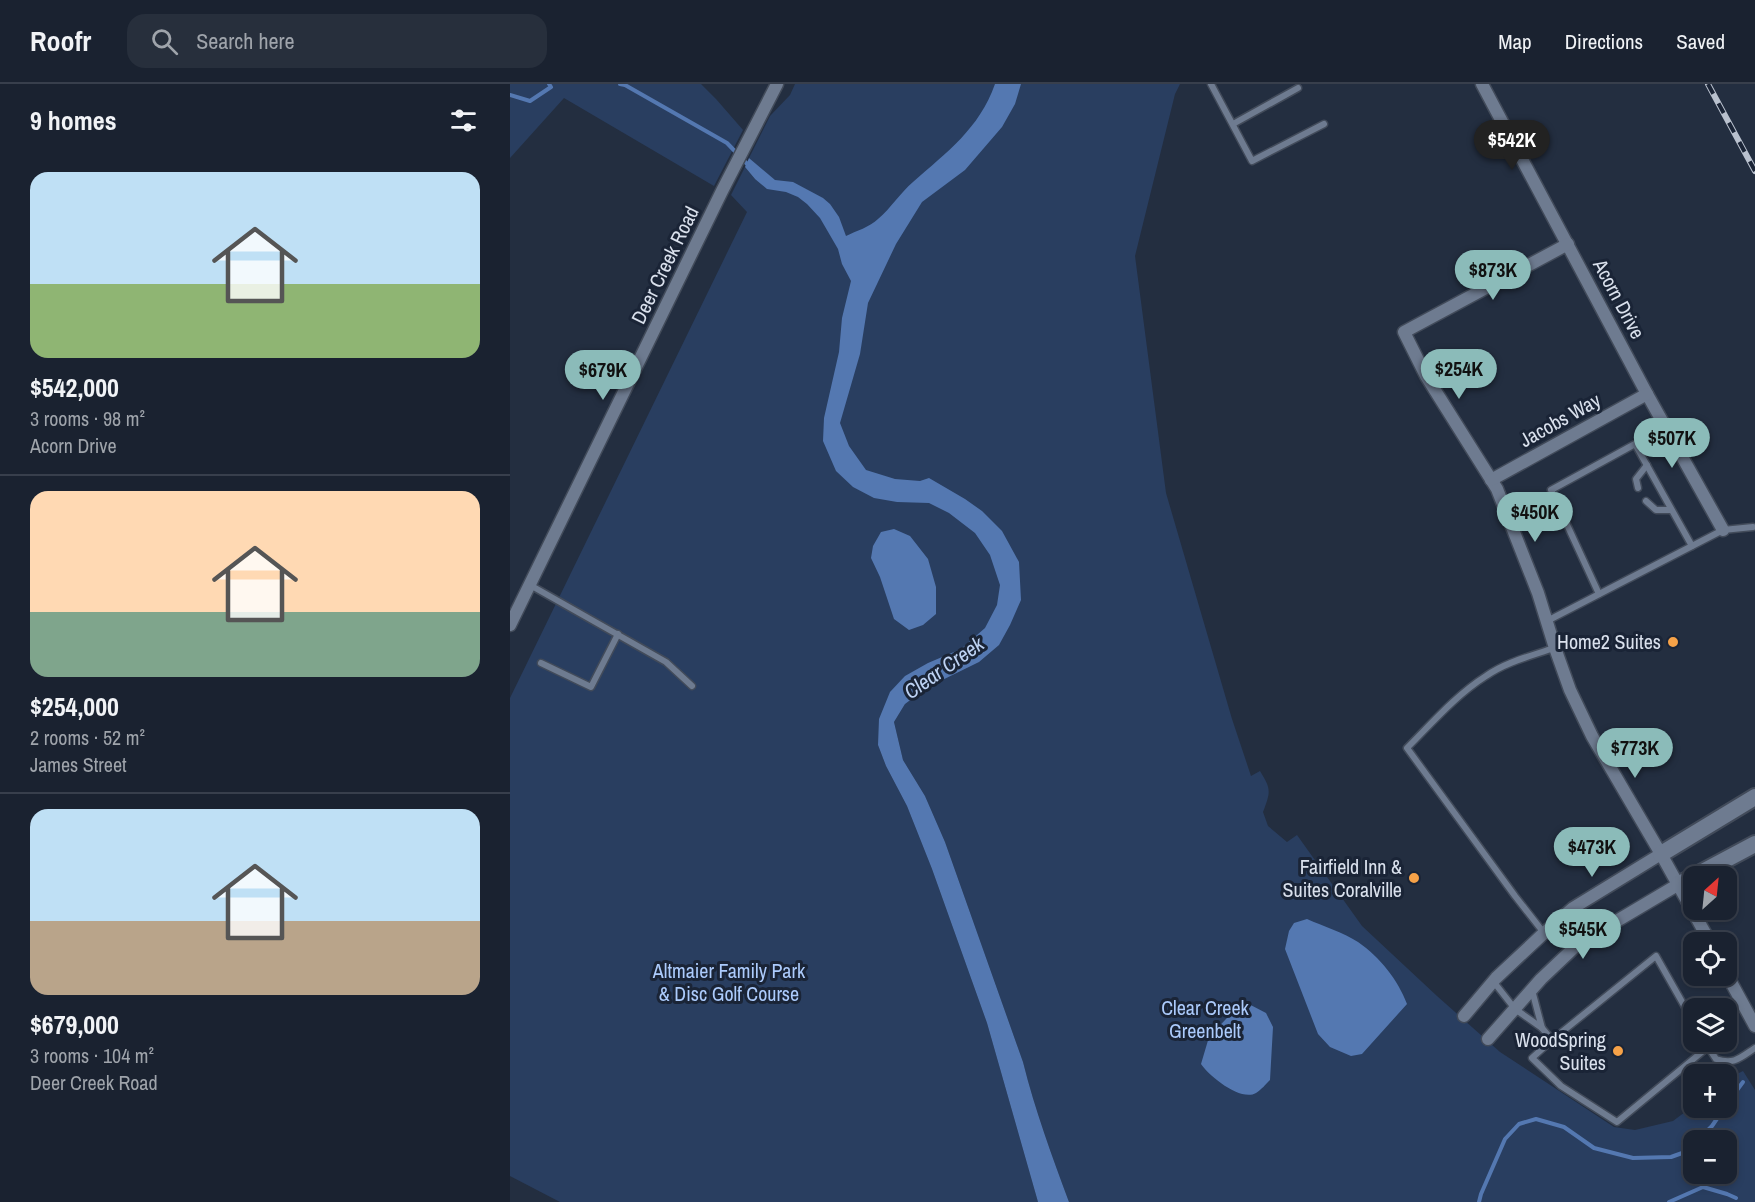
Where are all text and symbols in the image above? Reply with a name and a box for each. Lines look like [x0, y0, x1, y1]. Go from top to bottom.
search box [127, 14, 547, 68]
text: Roofr [30, 22, 91, 60]
icon: search [148, 25, 181, 58]
text: Search here [196, 26, 295, 56]
text: Map [1498, 27, 1532, 56]
text: Directions [1565, 27, 1643, 56]
text: Saved [1676, 27, 1725, 56]
text: 9 homes [30, 103, 117, 138]
icon: filters [447, 104, 480, 137]
pin: $542K [1470, 120, 1554, 171]
text: $542K [1488, 126, 1536, 153]
street label: Deer Creek Road [624, 202, 705, 328]
icon: home [201, 211, 309, 319]
pin: $873K [1451, 250, 1535, 301]
street label: Acorn Drive [1587, 253, 1652, 343]
text: $873K [1469, 256, 1517, 283]
pin: $254K [1417, 349, 1501, 400]
pin: $679K [561, 350, 645, 401]
text: $254K [1435, 355, 1483, 382]
text: $679K [579, 356, 627, 383]
text: $542,000 [30, 370, 119, 405]
street label: Jacobs Way [1514, 386, 1606, 453]
text: 3 rooms · 98 m² [30, 405, 145, 432]
pin: $507K [1630, 418, 1714, 469]
text: $507K [1648, 424, 1696, 451]
text: Acorn Drive [30, 432, 117, 459]
pin: $450K [1493, 492, 1577, 543]
text: $450K [1511, 498, 1559, 525]
icon: home [201, 530, 309, 638]
place label: Home2 Suites [1557, 628, 1661, 655]
water label: Clear Creek [898, 629, 991, 706]
marker: Home2 Suites [1666, 635, 1680, 649]
text: $254,000 [30, 689, 119, 724]
text: 2 rooms · 52 m² [30, 724, 145, 751]
pin: $773K [1593, 728, 1677, 779]
text: $773K [1611, 734, 1659, 761]
text: James Street [30, 751, 127, 778]
pin: $473K [1550, 827, 1634, 878]
text: $473K [1568, 833, 1616, 860]
icon: home [201, 848, 309, 956]
place label: Fairfield Inn & Suites Coralville [1283, 853, 1402, 903]
north arrow [1683, 866, 1737, 920]
map controls [1683, 866, 1737, 1184]
marker: Fairfield Inn & Suites Coralville [1407, 871, 1421, 885]
pin: $545K [1541, 909, 1625, 960]
text: $545K [1559, 915, 1607, 942]
button: locate [1683, 932, 1737, 986]
park label: Altmaier Family Park & Disc Golf Course [652, 957, 806, 1007]
park label: Clear Creek Greenbelt [1161, 994, 1250, 1044]
button: layers [1683, 998, 1737, 1052]
text: $679,000 [30, 1007, 119, 1042]
place label: WoodSpring Suites [1515, 1026, 1606, 1076]
text: 3 rooms · 104 m² [30, 1042, 154, 1069]
marker: WoodSpring Suites [1611, 1044, 1625, 1058]
button: + [1683, 1064, 1737, 1118]
text: Deer Creek Road [30, 1069, 158, 1096]
button: − [1683, 1130, 1737, 1184]

